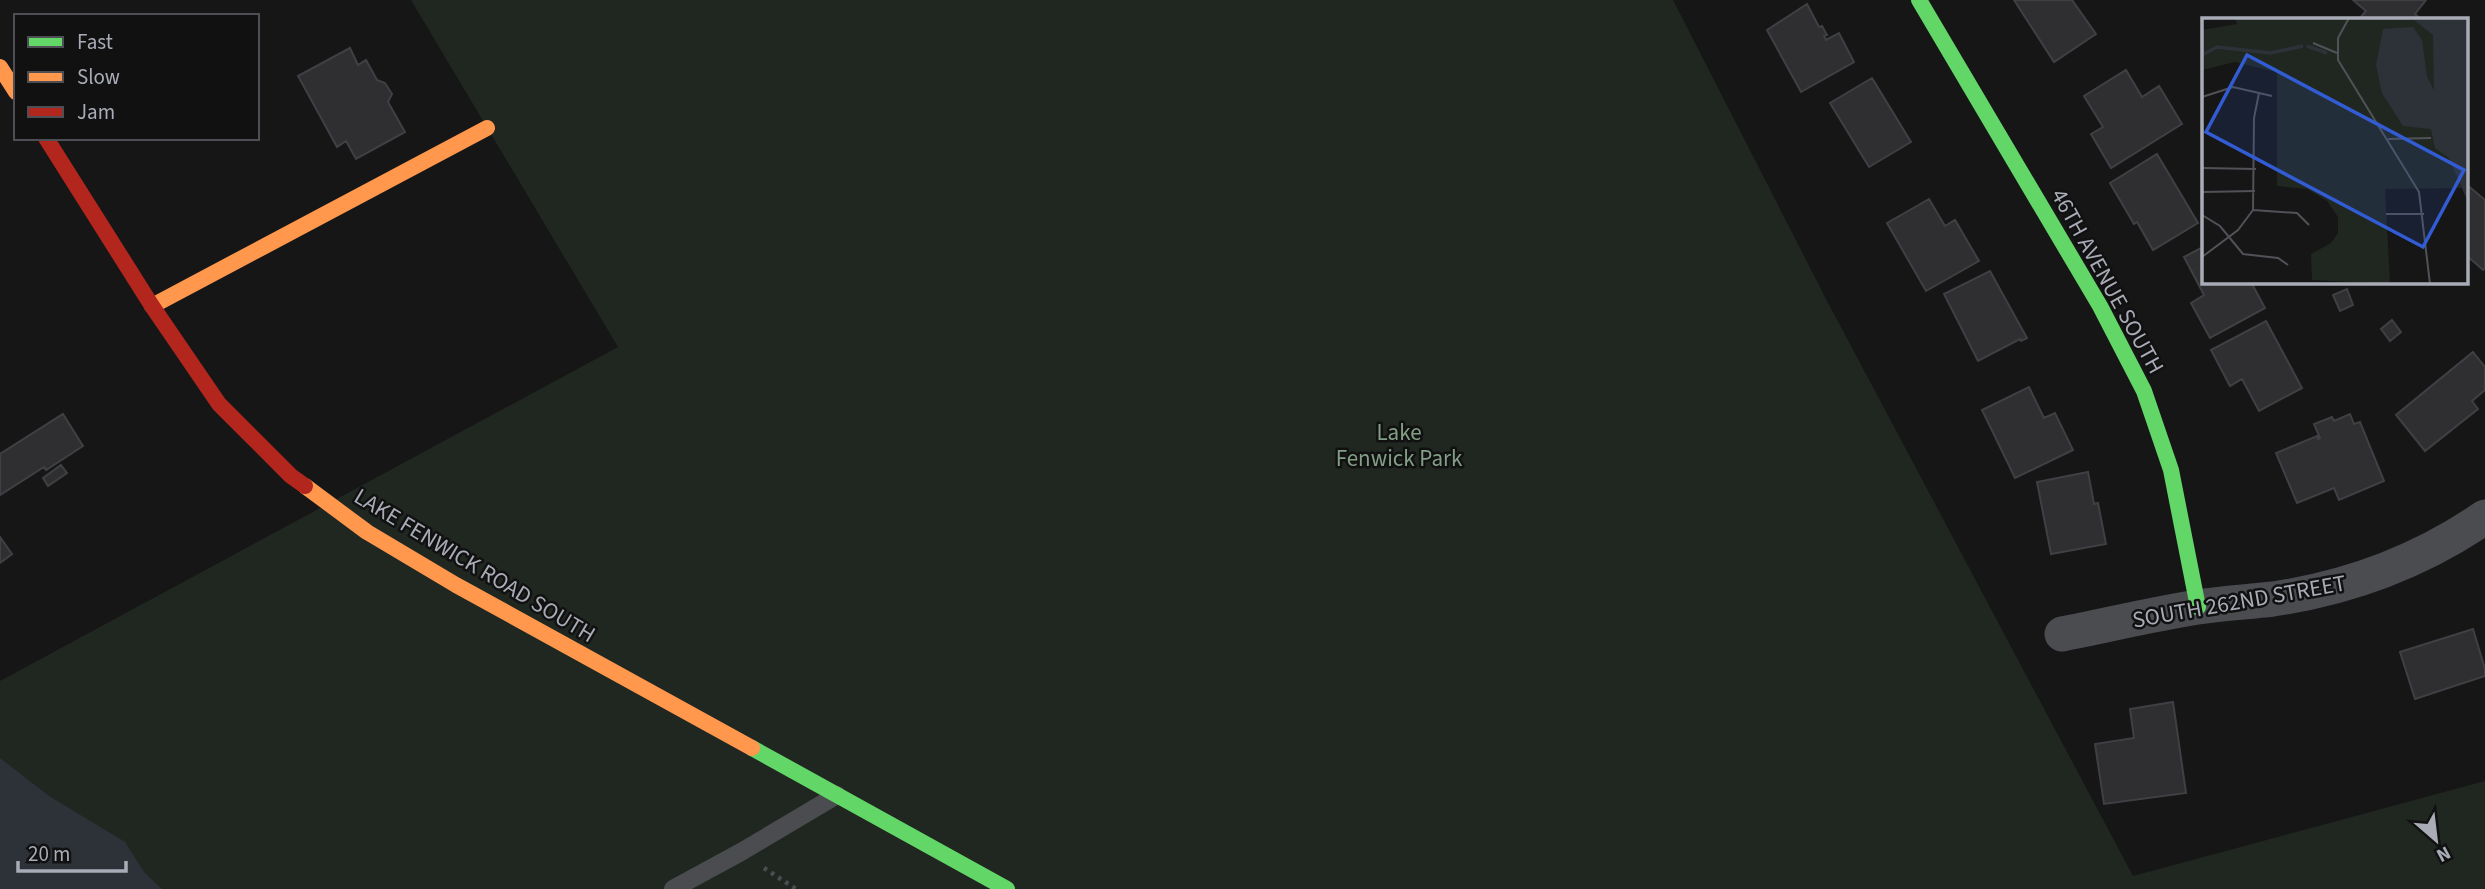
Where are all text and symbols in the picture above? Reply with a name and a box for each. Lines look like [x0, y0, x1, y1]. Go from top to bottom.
legend [14, 14, 259, 140]
inset map [2202, 18, 2468, 284]
text: Fast [77, 27, 113, 57]
text: Slow [77, 62, 120, 92]
text: Jam [77, 97, 115, 127]
street label: 46TH AVENUE SOUTH [2043, 183, 2172, 380]
park label: Lake Fenwick Park [1336, 416, 1463, 475]
street label: LAKE FENWICK ROAD SOUTH [348, 480, 602, 651]
street label: SOUTH 262ND STREET [2130, 566, 2348, 636]
north arrow [2401, 805, 2471, 875]
scale bar [18, 830, 126, 874]
text: 20 m [28, 839, 70, 869]
text: N [2431, 839, 2455, 869]

